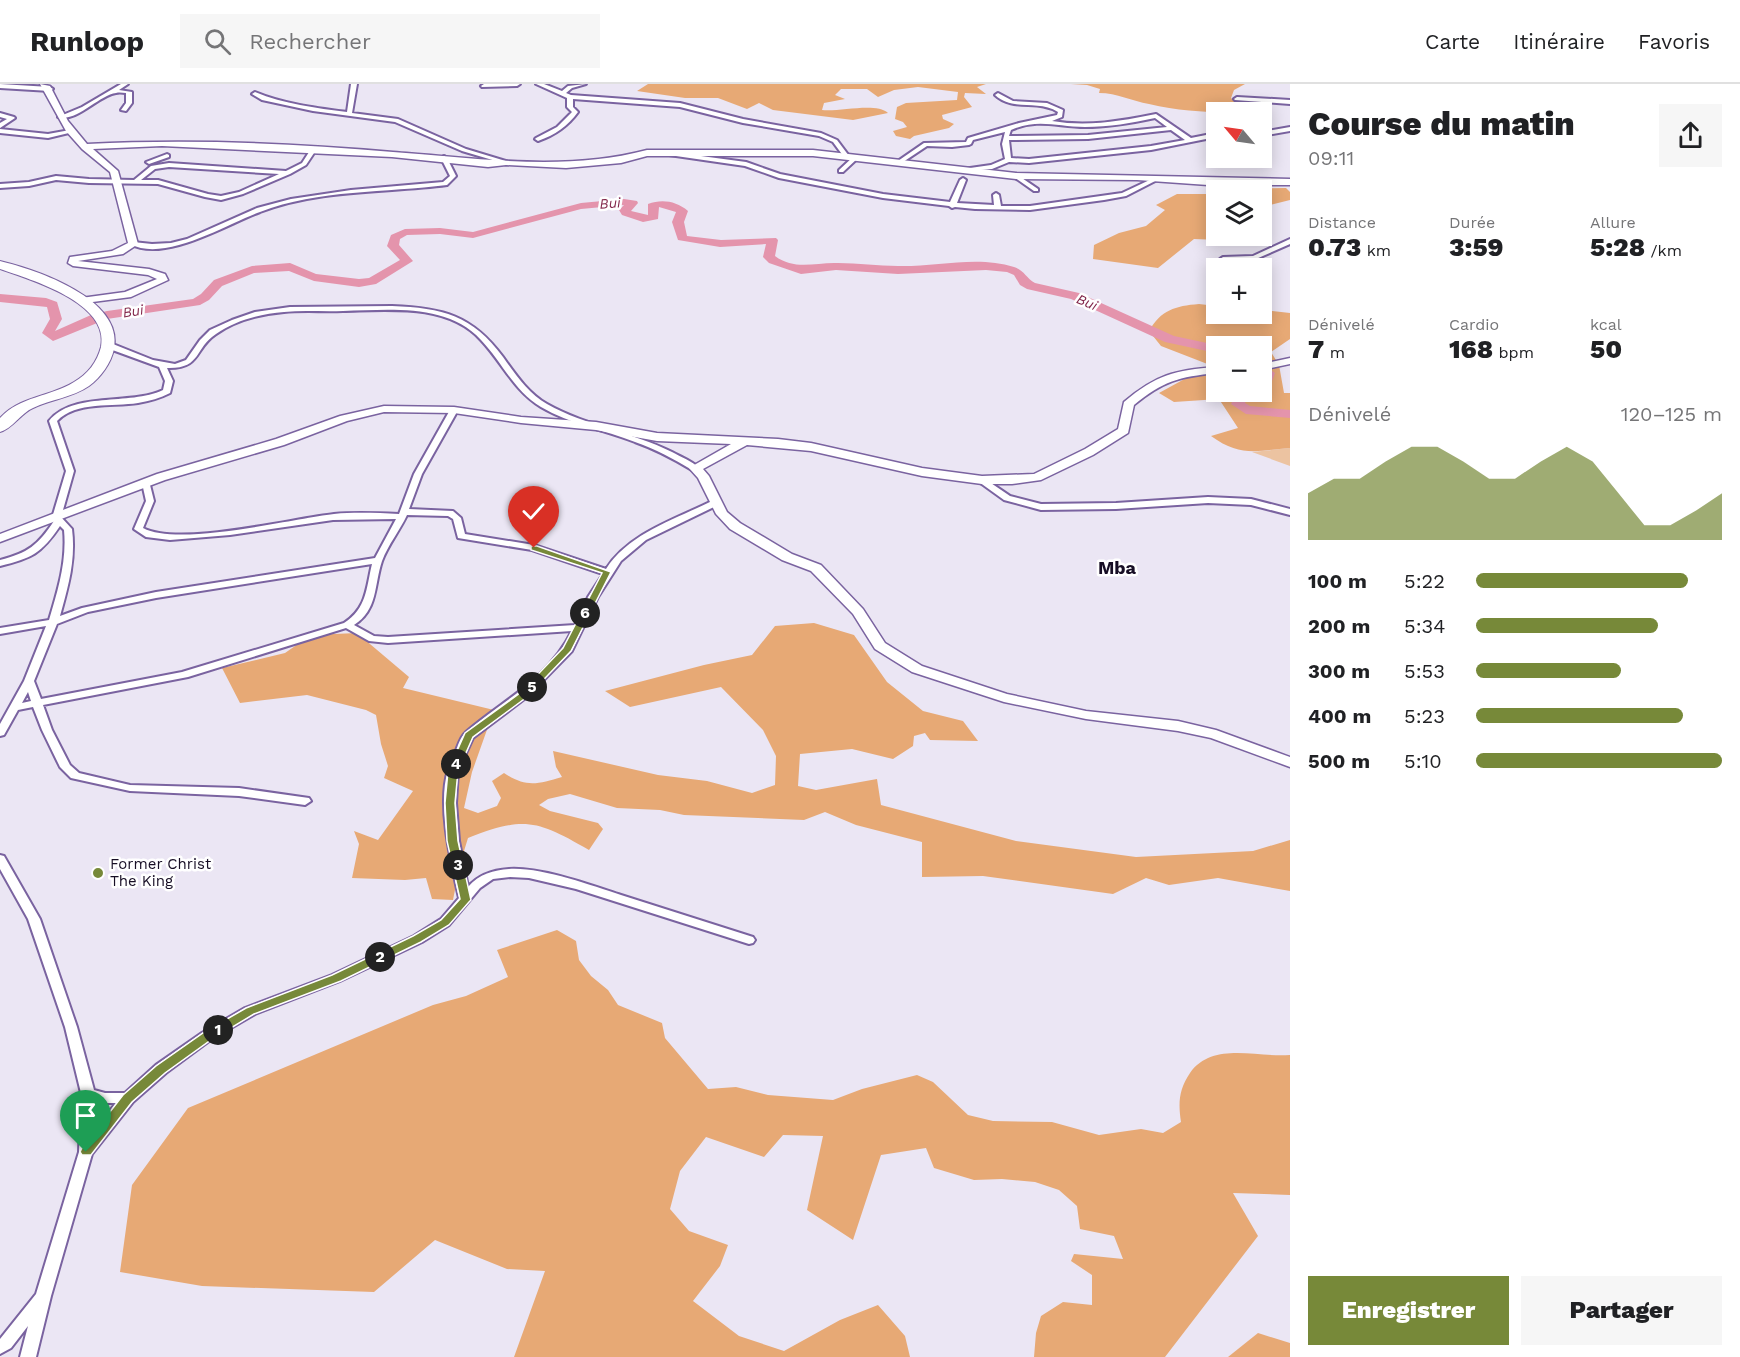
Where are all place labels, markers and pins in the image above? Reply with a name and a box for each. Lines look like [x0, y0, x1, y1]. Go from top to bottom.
pin [508, 486, 559, 548]
pin: 6 [570, 598, 600, 628]
pin: 5 [517, 672, 547, 702]
pin: 4 [441, 749, 471, 779]
pin: 3 [443, 850, 473, 880]
place label: Former Christ The King [110, 855, 212, 890]
marker: Former Christ The King [91, 866, 105, 880]
pin: 2 [365, 942, 395, 972]
pin: 1 [203, 1015, 233, 1045]
pin [60, 1090, 111, 1152]

